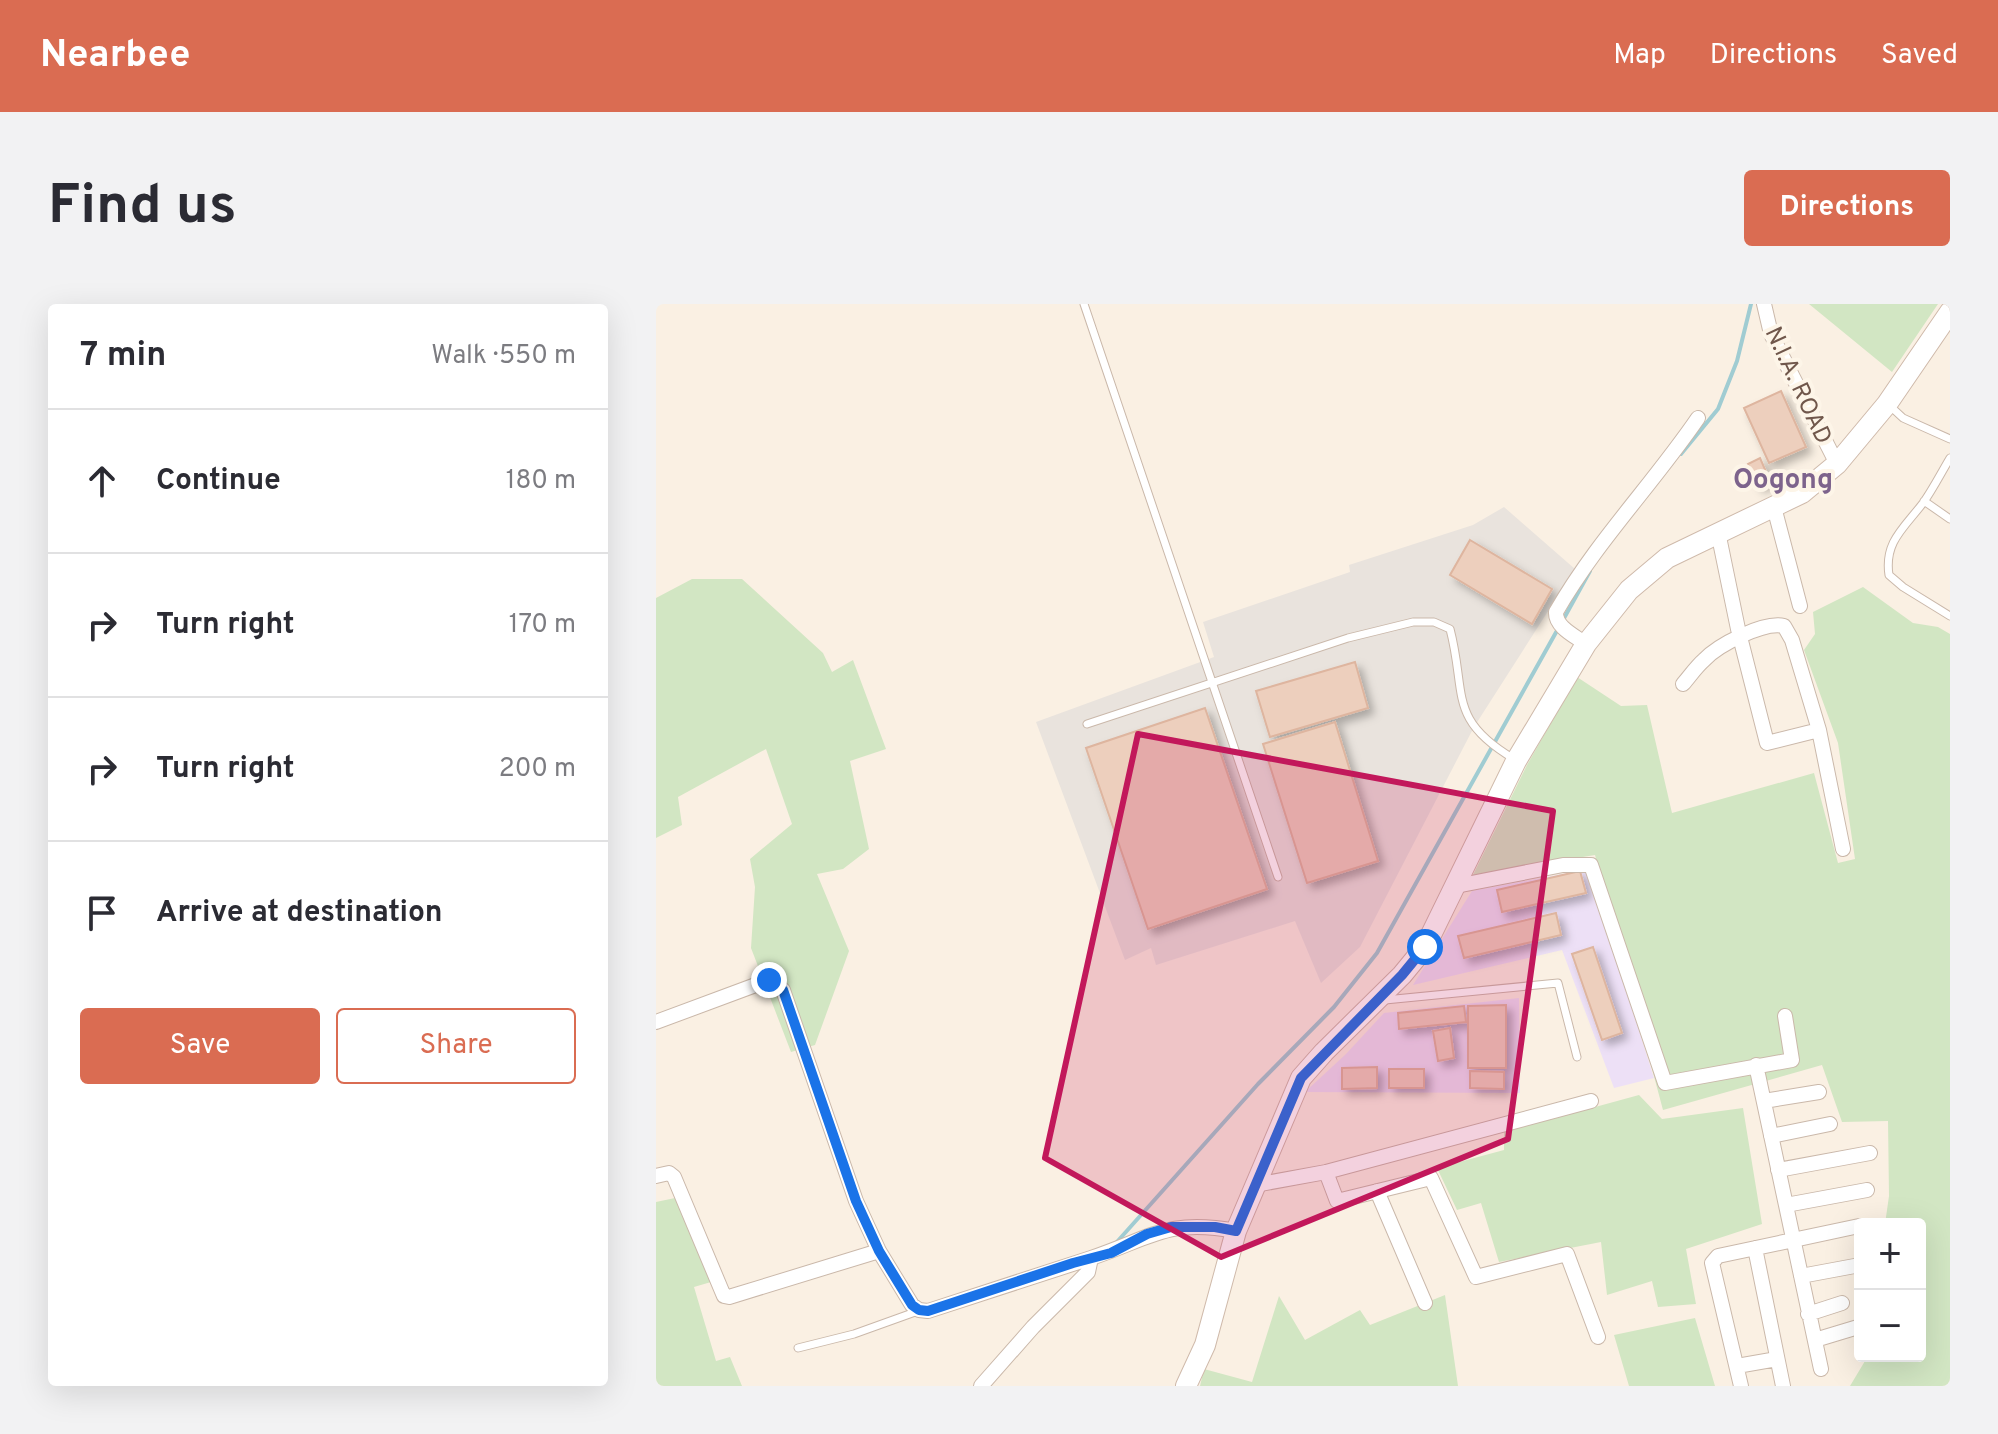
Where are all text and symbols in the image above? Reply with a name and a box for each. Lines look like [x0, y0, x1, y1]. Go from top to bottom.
text: Nearbee [40, 32, 190, 81]
text: Map [1613, 38, 1666, 74]
text: Directions [1710, 38, 1837, 74]
text: Saved [1881, 38, 1958, 74]
button: Directions [1744, 170, 1950, 246]
text: Find us [48, 173, 237, 243]
street label: N.I.A. ROAD [1757, 322, 1837, 449]
text: 7 min [80, 335, 166, 378]
text: Walk · 550 m [431, 340, 576, 373]
icon: ahead [80, 459, 124, 503]
text: Continue [156, 463, 281, 500]
district label: Oogong [1733, 463, 1833, 499]
text: 180 m [506, 465, 576, 498]
icon: right [80, 603, 124, 647]
text: Turn right [156, 607, 294, 644]
text: 170 m [509, 609, 576, 642]
icon: right [80, 747, 124, 791]
text: Turn right [156, 751, 294, 788]
text: 200 m [499, 753, 576, 786]
icon: arrive [80, 891, 124, 935]
text: Arrive at destination [156, 895, 442, 932]
route start [1407, 929, 1443, 965]
route end [751, 962, 787, 998]
button: Save [80, 1008, 320, 1084]
button: Share [336, 1008, 576, 1084]
map controls [1854, 1218, 1926, 1362]
button: + [1854, 1218, 1926, 1290]
button: − [1854, 1290, 1926, 1362]

